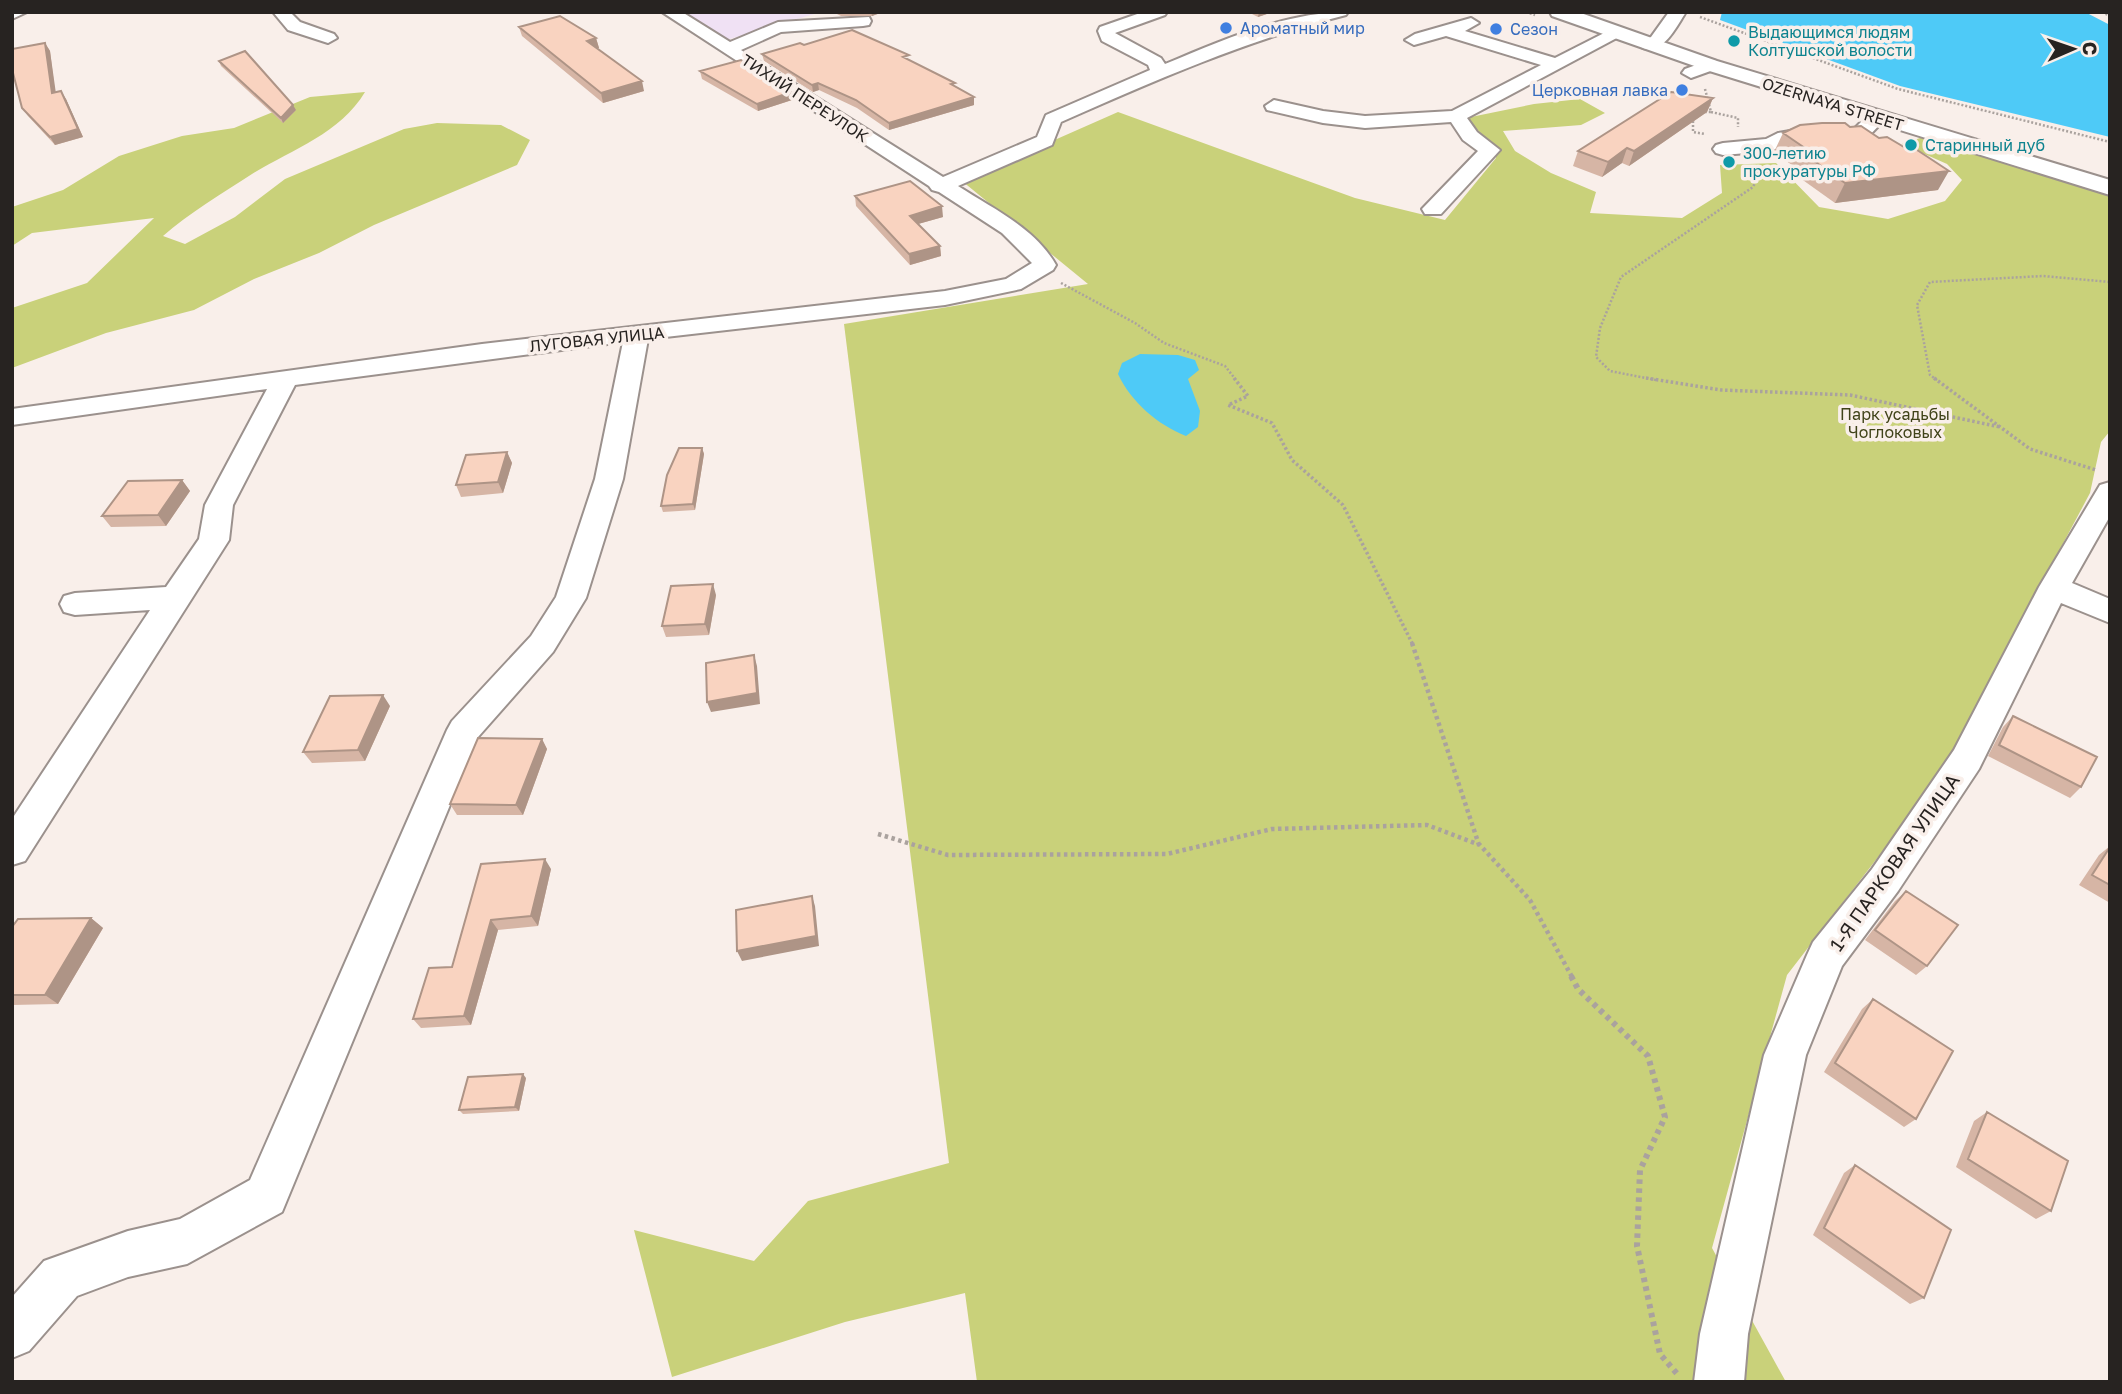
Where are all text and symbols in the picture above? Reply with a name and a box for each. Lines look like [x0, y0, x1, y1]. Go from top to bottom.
north arrow [2038, 14, 2108, 84]
place label: Ароматный мир [1240, 18, 1365, 38]
place label: Сезон [1510, 19, 1558, 39]
marker: Ароматный мир [1218, 20, 1234, 36]
marker: Сезон [1488, 21, 1504, 37]
place label: Выдающимся людям Колтушской волости [1748, 22, 1912, 60]
marker: Выдающимся людям Колтушской волости [1726, 33, 1742, 49]
text: С [2079, 41, 2102, 56]
street label: ТИХИЙ ПЕРЕУЛОК [738, 49, 872, 147]
street label: OZERNAYA STREET [1760, 73, 1906, 135]
place label: Церковная лавка [1532, 80, 1668, 100]
marker: Церковная лавка [1674, 82, 1690, 98]
place label: Старинный дуб [1925, 135, 2045, 155]
marker: Старинный дуб [1903, 137, 1919, 153]
place label: 300-летию прокуратуры РФ [1743, 143, 1876, 181]
marker: 300-летию прокуратуры РФ [1721, 154, 1737, 170]
street label: ЛУГОВАЯ УЛИЦА [529, 322, 666, 356]
park label: Парк усадьбы Чоглоковых [1840, 404, 1950, 442]
street label: 1-Я ПАРКОВАЯ УЛИЦА [1824, 769, 1964, 955]

